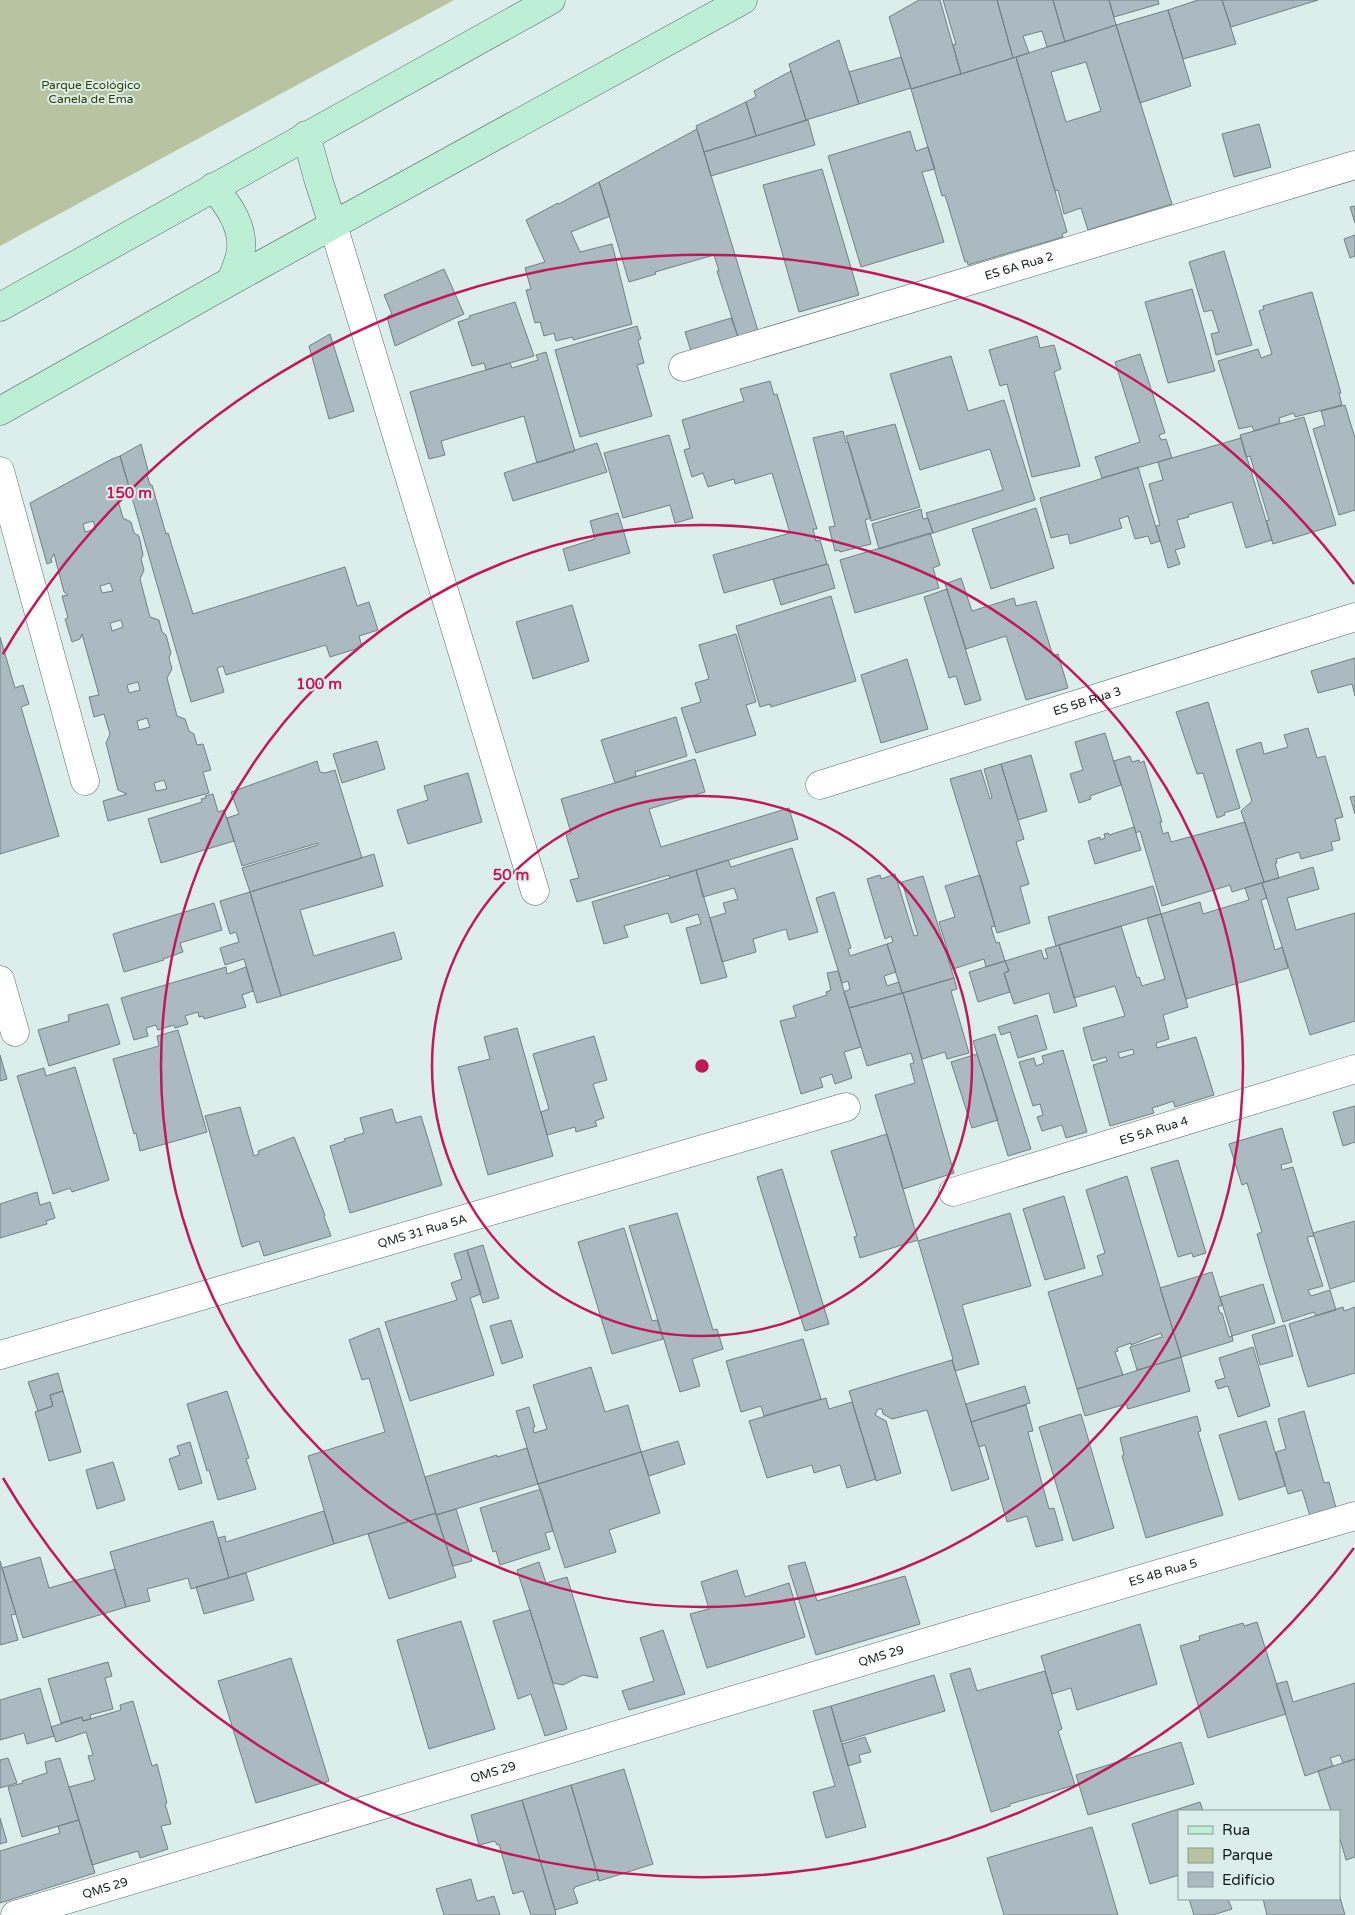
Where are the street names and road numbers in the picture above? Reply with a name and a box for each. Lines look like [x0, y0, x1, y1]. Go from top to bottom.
street label: ES 6A Rua 2 [983, 249, 1055, 283]
street label: ES 5B Rua 3 [1051, 684, 1123, 718]
street label: ES 5A Rua 4 [1118, 1113, 1190, 1148]
street label: QMS 31 Rua 5A [376, 1212, 469, 1251]
street label: ES 4B Rua 5 [1127, 1556, 1199, 1589]
street label: QMS 29 [857, 1642, 906, 1669]
street label: QMS 29 [469, 1759, 518, 1785]
street label: QMS 29 [81, 1875, 130, 1901]

